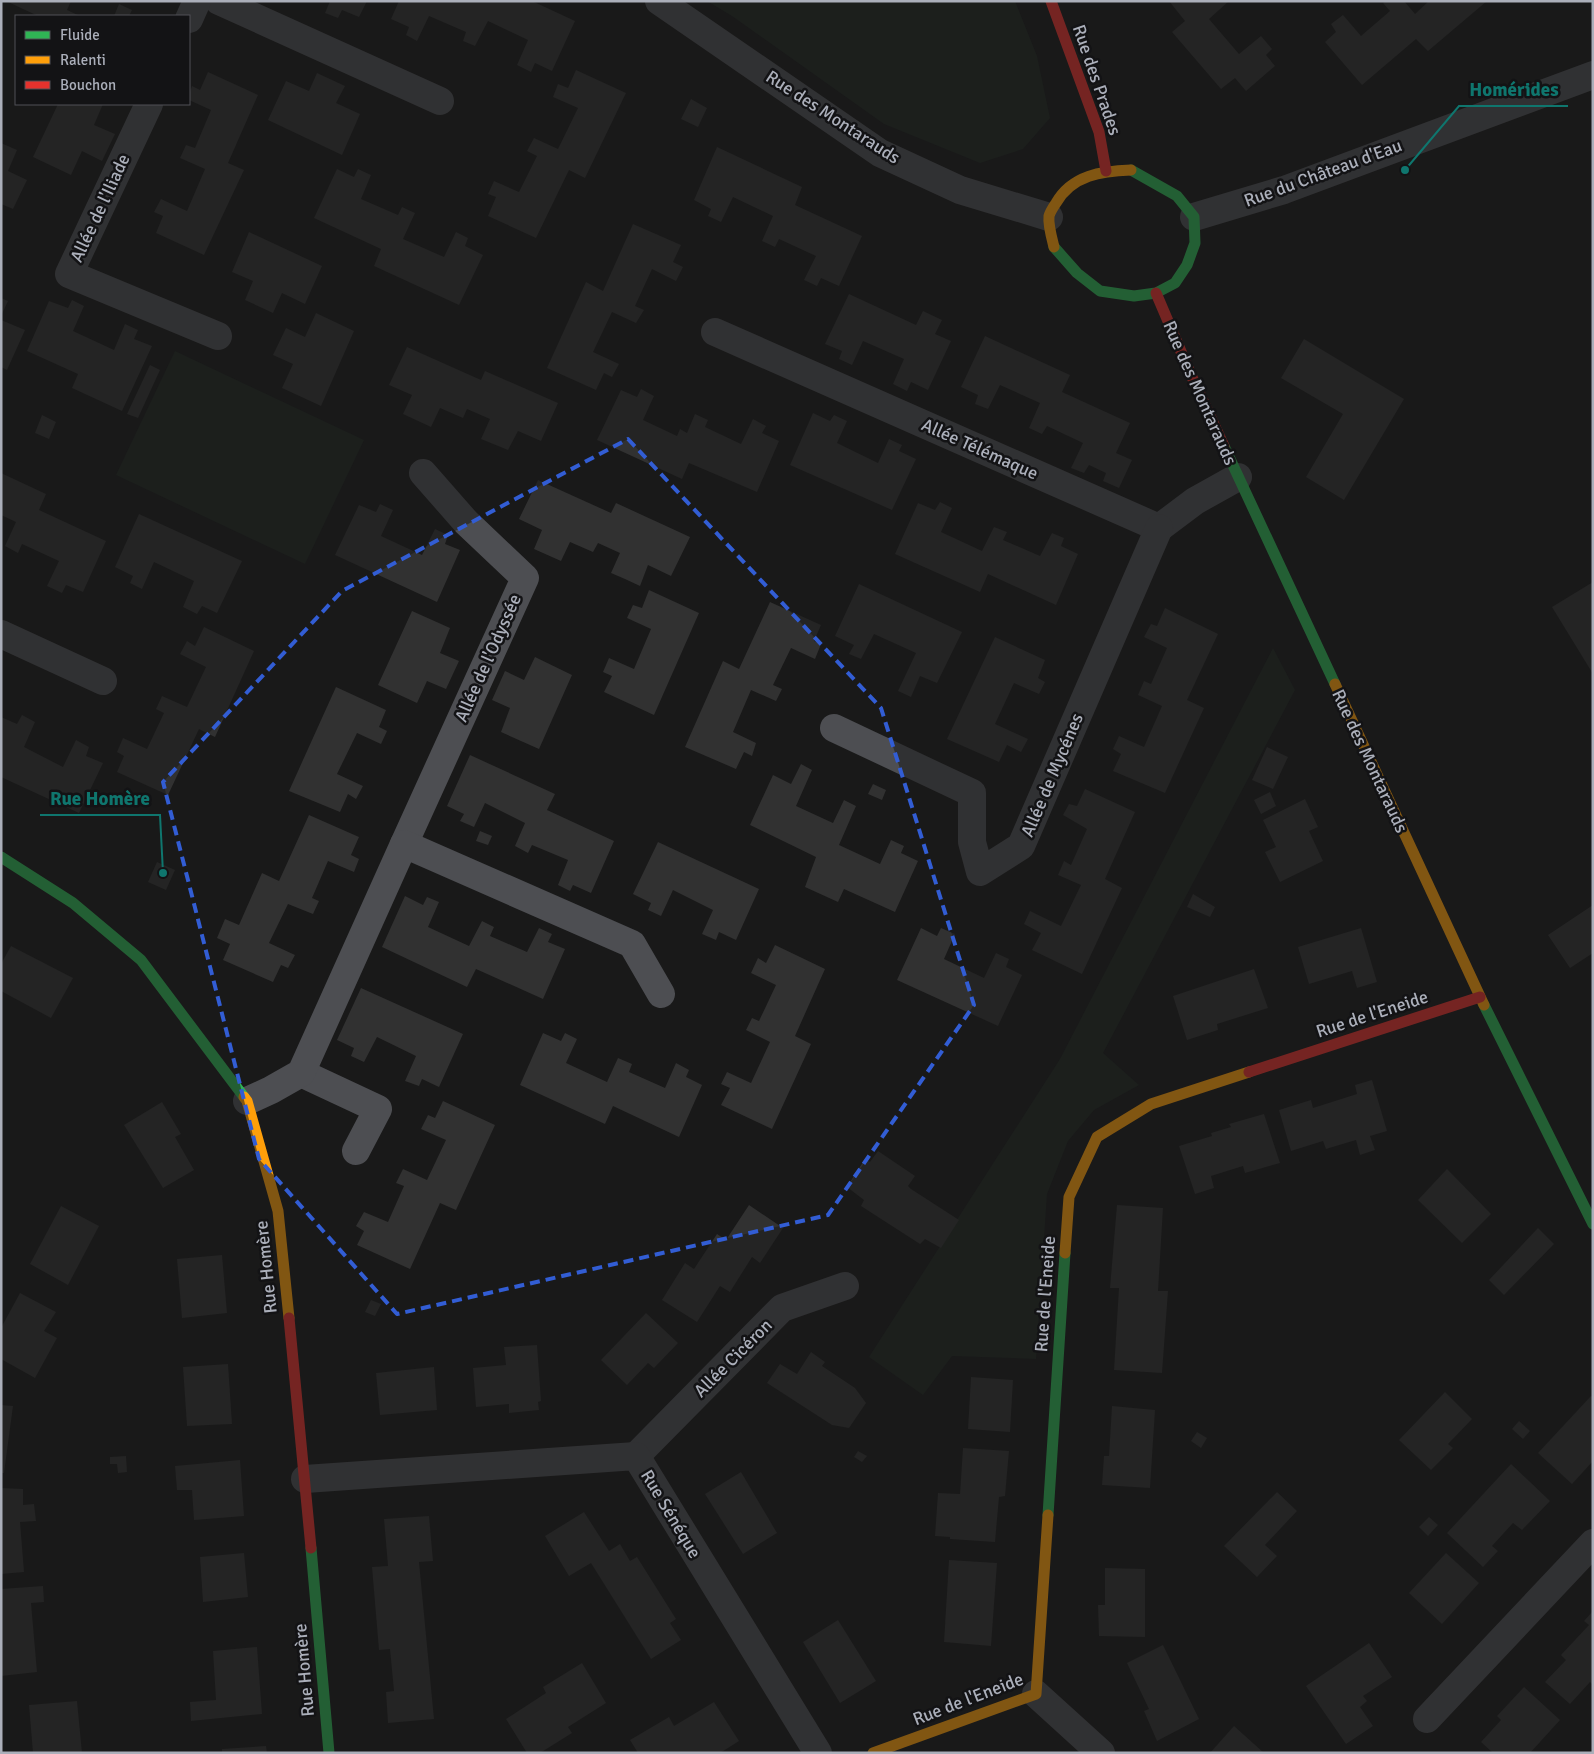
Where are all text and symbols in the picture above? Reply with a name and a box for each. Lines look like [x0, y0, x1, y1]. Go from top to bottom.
legend [15, 15, 190, 105]
street label: Rue des Prades [1068, 22, 1126, 138]
text: Fluide [60, 26, 100, 44]
text: Ralenti [60, 51, 106, 69]
street label: Rue des Montarauds [762, 65, 904, 169]
callout: Homérides [1459, 72, 1568, 106]
text: Bouchon [60, 76, 116, 94]
text: Homérides [1469, 78, 1559, 102]
street label: Rue du Château d'Eau [1241, 134, 1405, 212]
street label: Allée de l'Iliade [65, 150, 135, 266]
street label: Rue des Montarauds [1158, 317, 1242, 469]
street label: Allée Télémaque [918, 413, 1042, 485]
street label: Allée de l'Odyssée [450, 591, 526, 725]
street label: Rue des Montarauds [1327, 686, 1413, 836]
street label: Allée de Mycénes [1016, 710, 1088, 840]
callout: Rue Homère [40, 781, 160, 815]
text: Rue Homère [50, 787, 150, 811]
street label: Rue de l'Eneide [1313, 986, 1431, 1042]
street label: Rue Homère [250, 1219, 282, 1315]
street label: Rue de l'Eneide [1030, 1235, 1060, 1353]
street label: Allée Cicéron [689, 1314, 777, 1402]
street label: Rue Sénéque [636, 1466, 706, 1562]
street label: Rue Homère [289, 1623, 319, 1717]
street label: Rue de l'Eneide [910, 1668, 1026, 1730]

